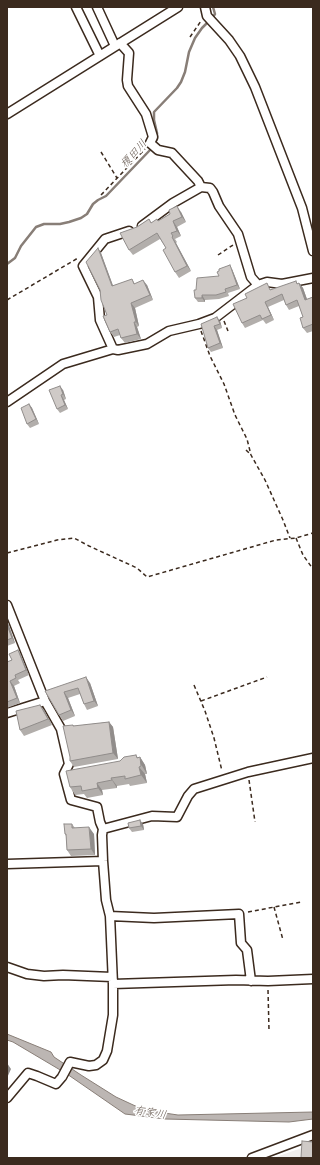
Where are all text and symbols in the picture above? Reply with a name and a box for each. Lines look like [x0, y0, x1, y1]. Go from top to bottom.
water label: 榎田川 [118, 137, 150, 171]
water label: 有家川 [133, 1104, 167, 1122]

